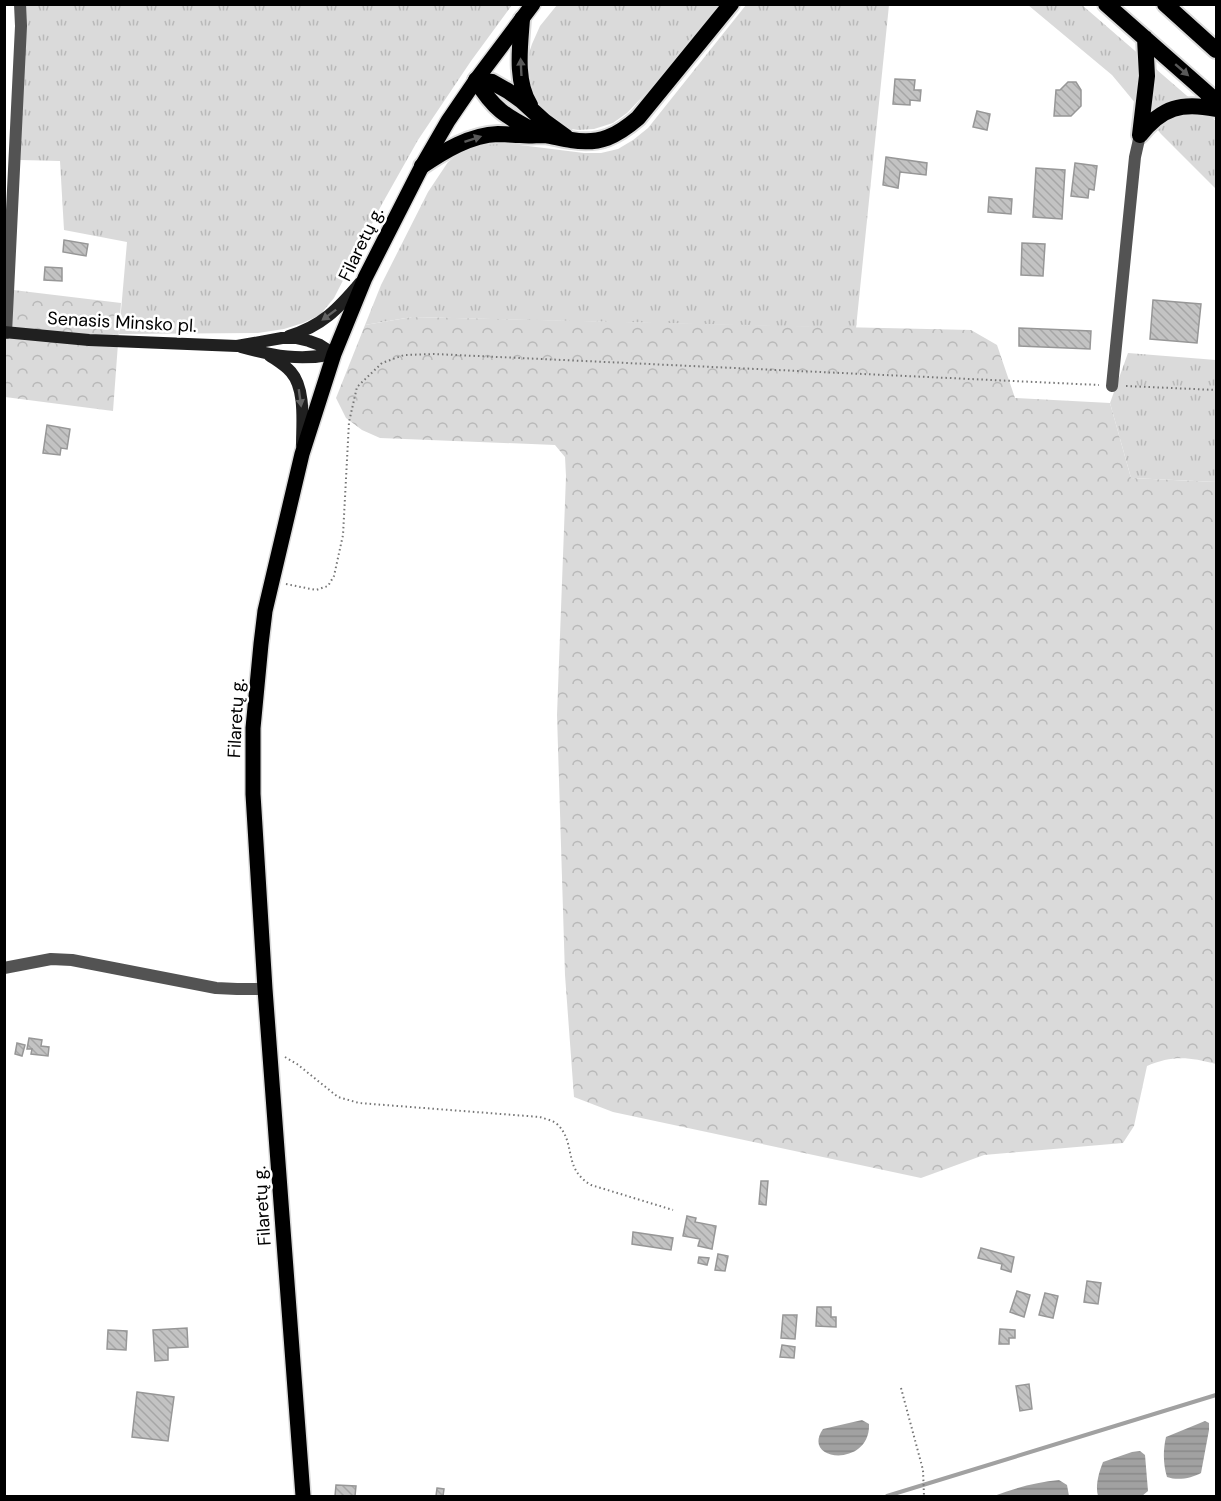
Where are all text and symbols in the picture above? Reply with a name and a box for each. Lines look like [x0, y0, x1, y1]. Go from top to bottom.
one-way arrow [516, 57, 525, 76]
one-way arrow [1174, 63, 1189, 76]
one-way arrow [464, 134, 482, 143]
street label: Filaretų g. [333, 203, 389, 285]
street label: Senasis Minsko pl. [47, 306, 197, 338]
one-way arrow [321, 309, 336, 321]
one-way arrow [295, 389, 304, 408]
street label: Filaretų g. [222, 678, 250, 758]
street label: Filaretų g. [247, 1165, 277, 1247]

